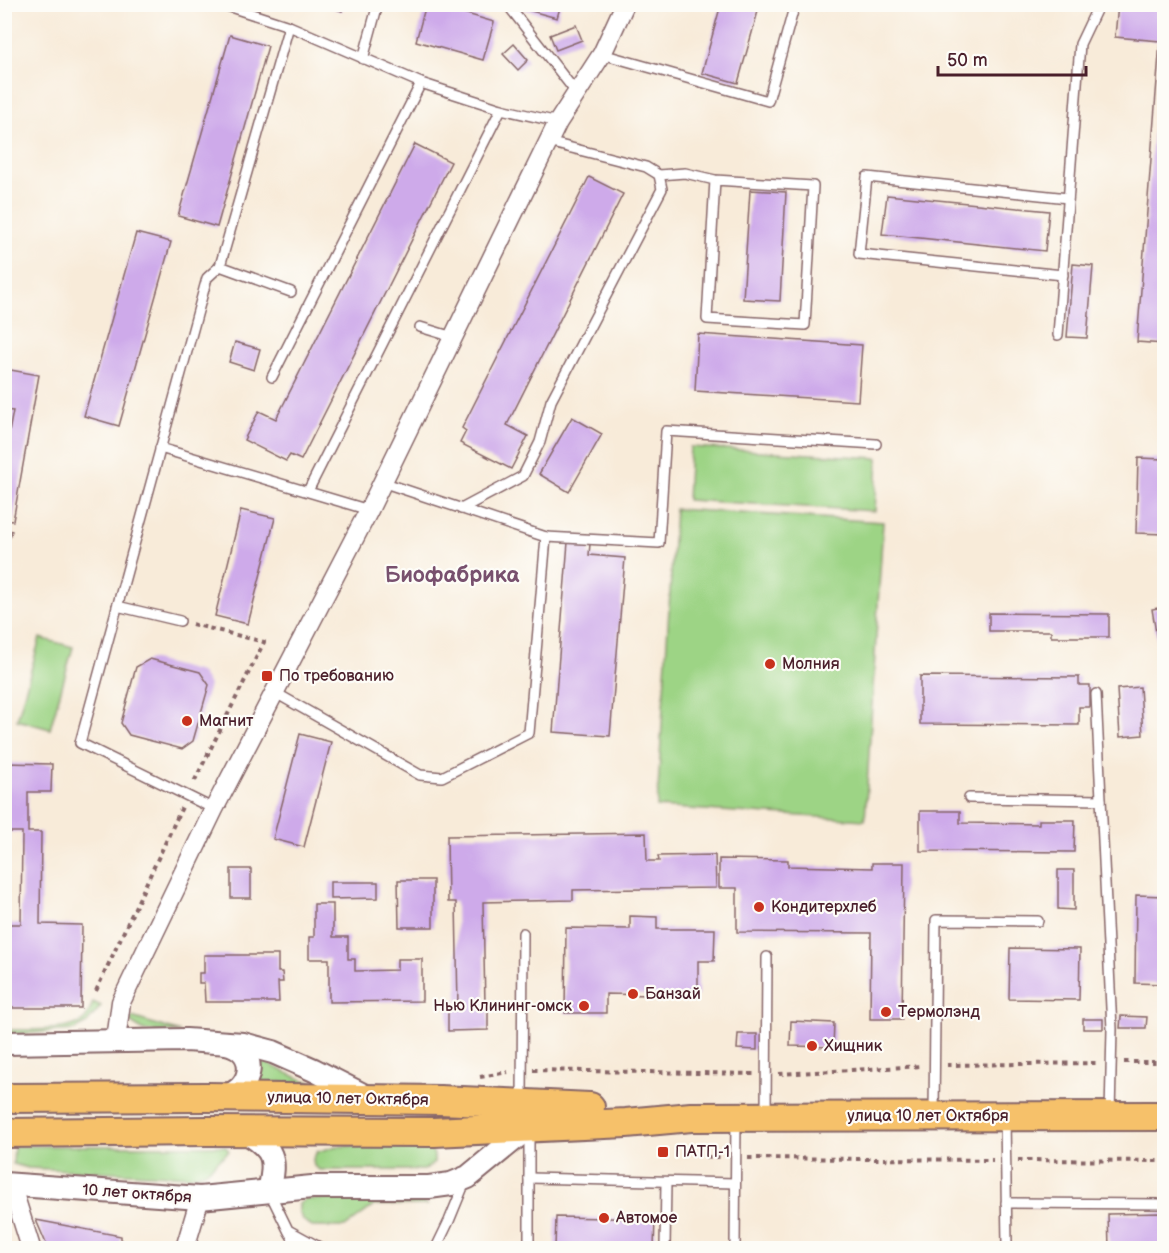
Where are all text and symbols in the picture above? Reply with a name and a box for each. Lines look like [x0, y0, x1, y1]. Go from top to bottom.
scale bar [938, 39, 1086, 77]
text: 50 m [947, 50, 988, 71]
district label: Биофабрика [385, 562, 519, 589]
place label: Молния [782, 655, 840, 674]
marker: Молния [763, 657, 777, 671]
place label: По требованию [279, 667, 394, 686]
marker: По требованию [260, 669, 274, 683]
place label: Магнит [199, 712, 254, 731]
marker: Магнит [180, 714, 194, 728]
place label: Кондитерхлеб [771, 898, 877, 917]
marker: Кондитерхлеб [752, 900, 766, 914]
place label: Банзай [645, 985, 701, 1004]
marker: Банзай [626, 987, 640, 1001]
place label: Нью Клининг-омск [433, 997, 572, 1016]
marker: Нью Клининг-омск [577, 999, 591, 1013]
place label: Термолэнд [898, 1003, 980, 1022]
marker: Термолэнд [879, 1005, 893, 1019]
place label: Хищник [824, 1037, 883, 1056]
marker: Хищник [805, 1039, 819, 1053]
street label: улица 10 лет Октября [267, 1088, 429, 1110]
street label: улица 10 лет Октября [847, 1107, 1009, 1126]
place label: ПАТП-1 [675, 1143, 730, 1162]
marker: ПАТП-1 [656, 1145, 670, 1159]
street label: 10 лет октября [82, 1181, 192, 1207]
place label: Автомое [615, 1209, 677, 1228]
marker: Автомое [597, 1211, 611, 1225]

